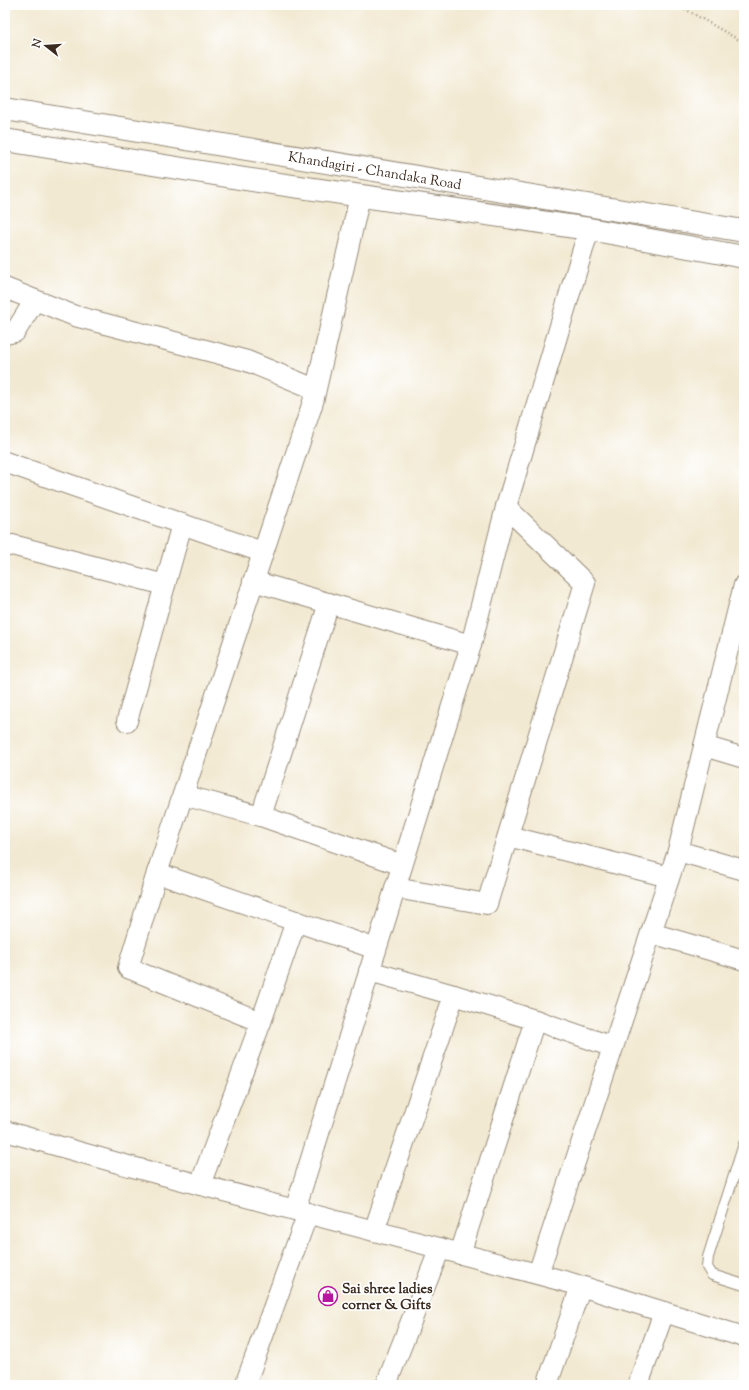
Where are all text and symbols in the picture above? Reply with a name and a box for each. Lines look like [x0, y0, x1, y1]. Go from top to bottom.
north arrow [26, 26, 66, 66]
text: N [28, 37, 46, 51]
street label: Khandagiri - Chandaka Road [287, 148, 463, 196]
place label: Sai shree ladies corner & Gifts [342, 1280, 433, 1316]
shop icon: Sai shree ladies corner & Gifts [317, 1285, 339, 1307]

